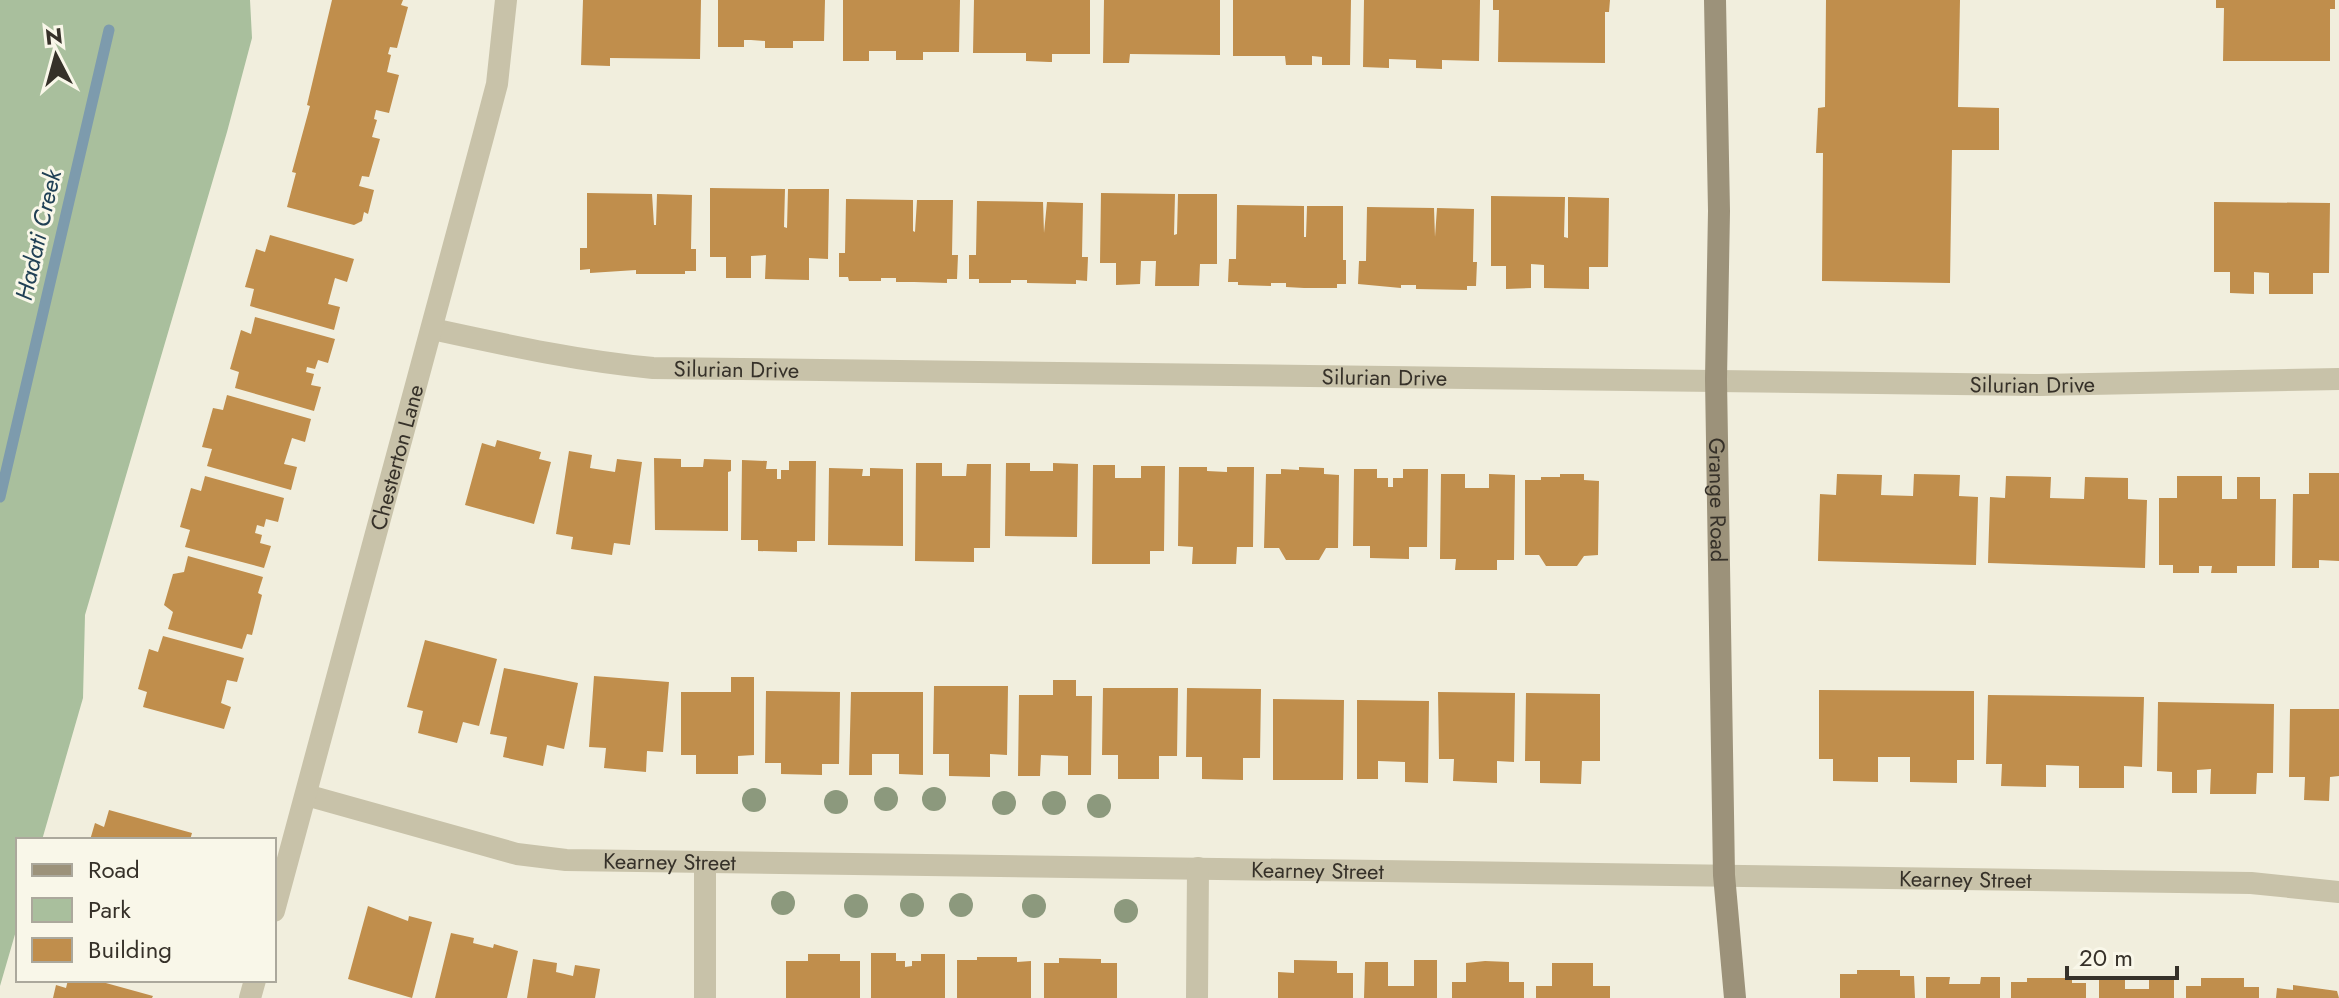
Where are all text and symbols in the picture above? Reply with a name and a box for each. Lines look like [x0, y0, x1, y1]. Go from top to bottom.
north arrow [16, 16, 96, 96]
text: N [44, 19, 64, 53]
water label: Hadati Creek [6, 164, 70, 304]
street label: Silurian Drive [674, 352, 799, 386]
street label: Silurian Drive [1321, 360, 1447, 394]
street label: Silurian Drive [1969, 368, 2095, 401]
street label: Chesterton Lane [362, 381, 432, 534]
street label: Grange Road [1701, 437, 1735, 563]
legend [16, 838, 276, 982]
street label: Kearney Street [603, 845, 737, 878]
text: Road [88, 852, 140, 887]
street label: Kearney Street [1251, 853, 1385, 887]
street label: Kearney Street [1899, 862, 2033, 896]
text: Park [88, 892, 131, 927]
scale bar [2067, 930, 2177, 980]
text: Building [88, 932, 172, 967]
text: 20 m [2079, 940, 2133, 975]

